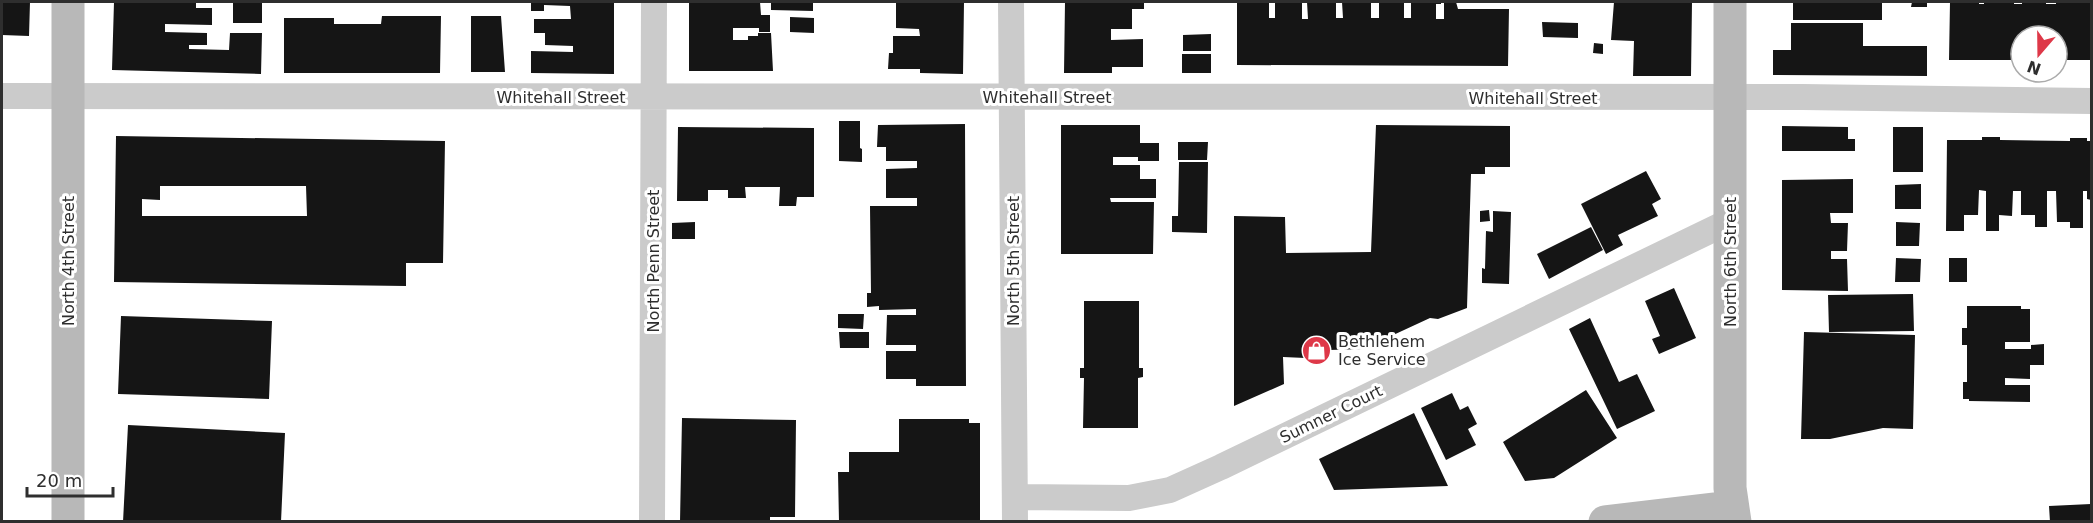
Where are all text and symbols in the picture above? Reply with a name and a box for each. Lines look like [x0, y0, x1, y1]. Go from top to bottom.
north arrow [2009, 24, 2069, 84]
text: N [2024, 56, 2044, 79]
street label: Whitehall Street [496, 88, 626, 107]
street label: Whitehall Street [982, 88, 1112, 107]
street label: Whitehall Street [1468, 89, 1598, 108]
street label: North Penn Street [644, 190, 663, 332]
street label: North 4th Street [59, 196, 78, 326]
street label: North 5th Street [1004, 196, 1023, 326]
street label: North 6th Street [1721, 197, 1740, 327]
place label: Bethlehem Ice Service [1338, 332, 1426, 369]
shop icon: Bethlehem Ice Service [1301, 334, 1333, 366]
street label: Sumner Court [1277, 381, 1385, 447]
scale bar [27, 460, 112, 498]
text: 20 m [36, 470, 82, 491]

